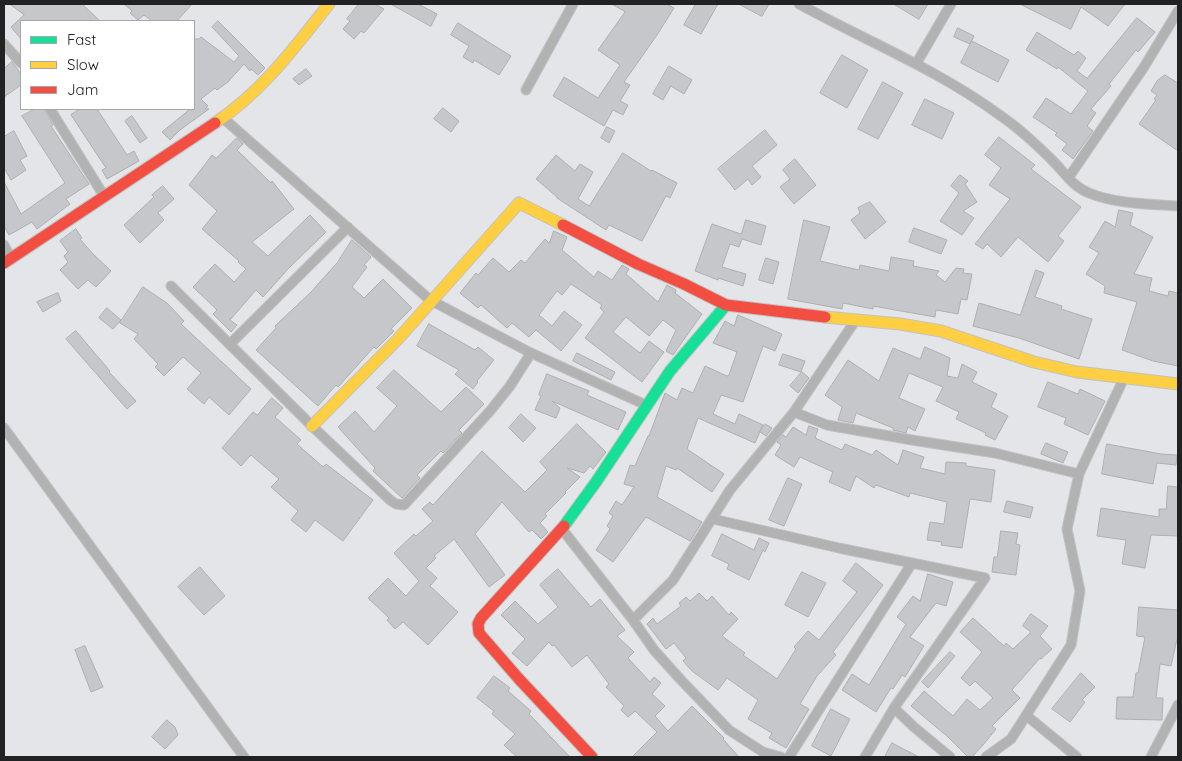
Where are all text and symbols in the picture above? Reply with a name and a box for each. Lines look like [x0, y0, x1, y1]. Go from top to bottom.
legend [20, 20, 195, 110]
text: Fast [67, 30, 96, 49]
text: Slow [67, 55, 99, 74]
text: Jam [67, 80, 98, 99]

